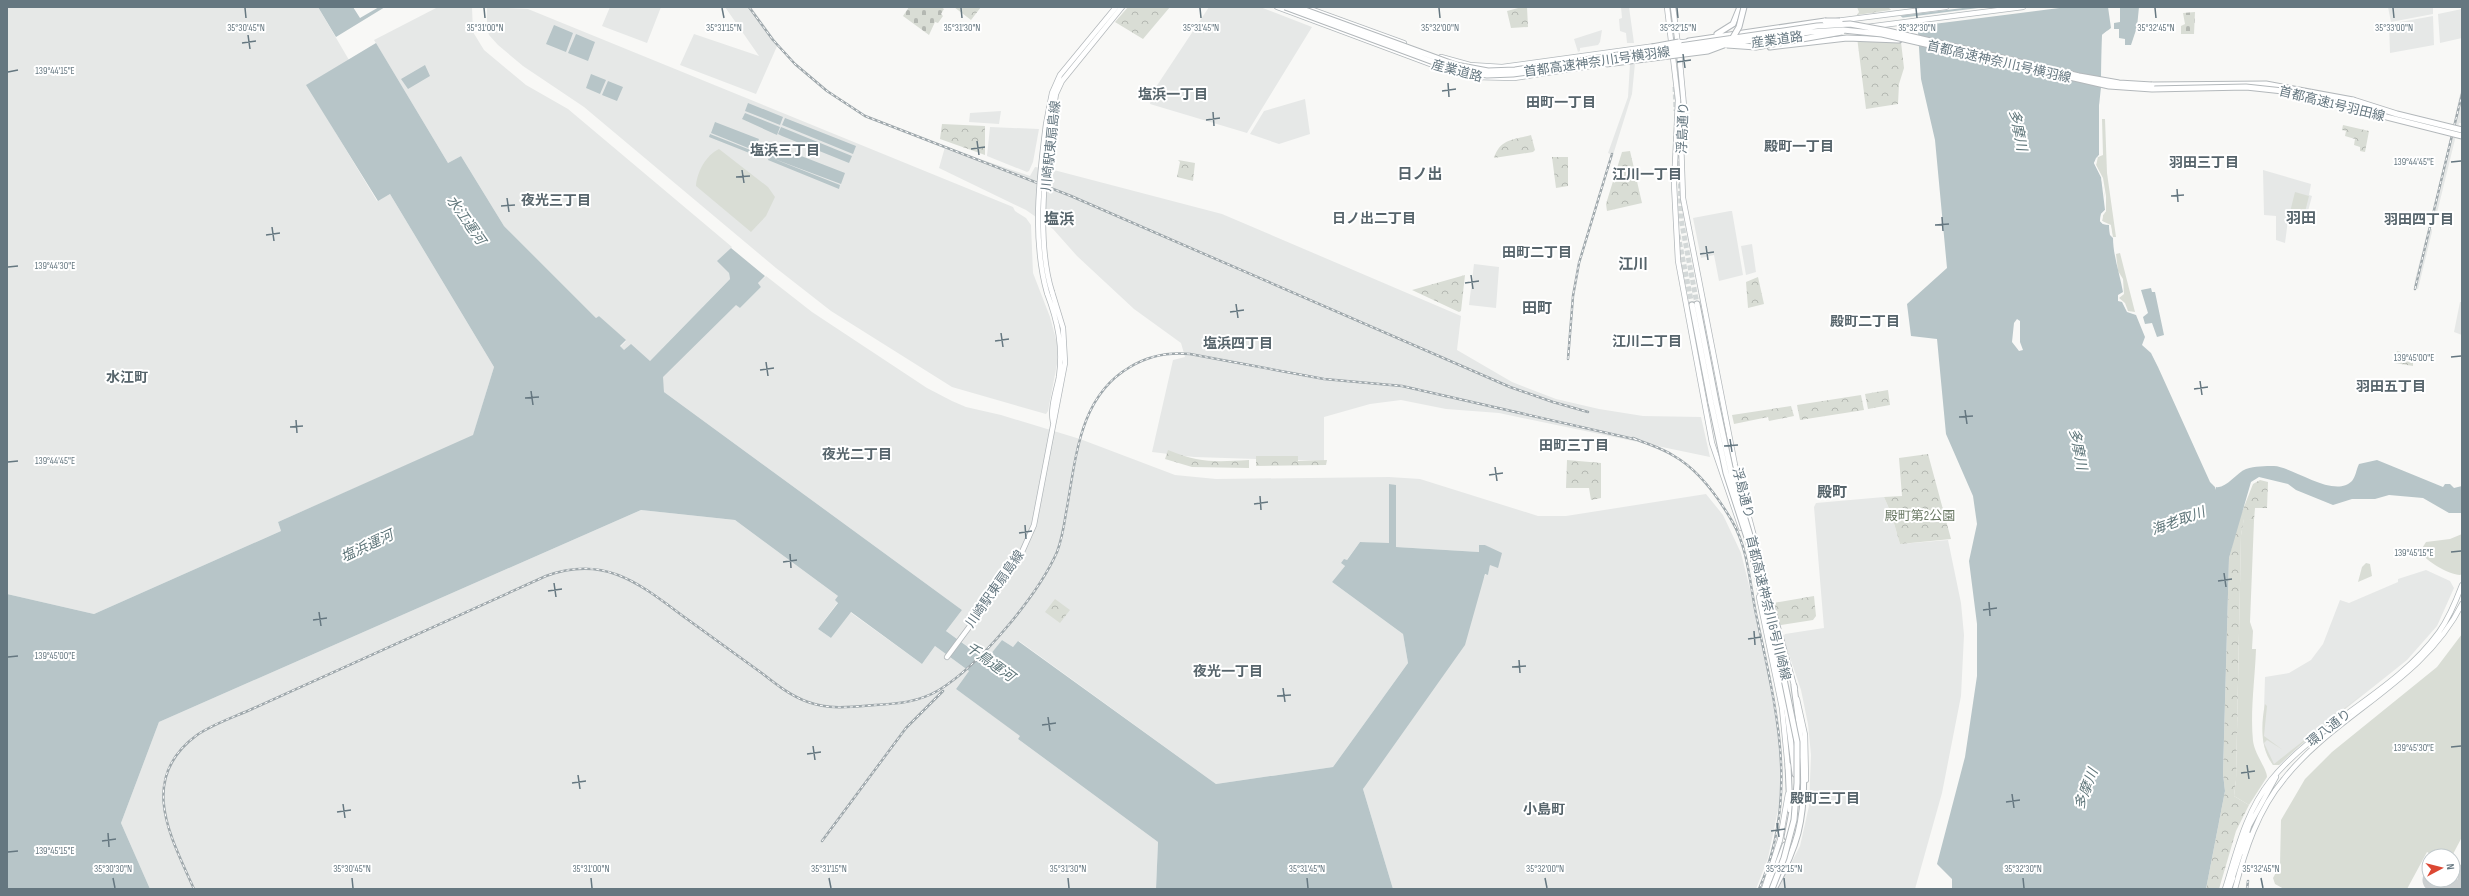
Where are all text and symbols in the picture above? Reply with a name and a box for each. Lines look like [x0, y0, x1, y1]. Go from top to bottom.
text: 35°30'45"N [227, 22, 265, 34]
text: 35°31'00"N [466, 22, 504, 34]
text: 35°31'15"N [706, 22, 742, 34]
text: 35°31'30"N [944, 22, 980, 34]
text: 35°31'45"N [1183, 22, 1219, 34]
text: 35°32'00"N [1421, 22, 1459, 34]
text: 35°32'15"N [1660, 22, 1696, 34]
text: 35°32'30"N [1898, 22, 1936, 34]
text: 35°32'45"N [2137, 22, 2175, 34]
text: 35°33'00"N [2375, 22, 2413, 34]
street label: 産業道路 [1750, 28, 1804, 52]
street label: 首都高速神奈川1号横羽線 [1925, 38, 2073, 86]
street label: 首都高速神奈川1号横羽線 [1523, 44, 1671, 80]
street label: 産業道路 [1430, 57, 1484, 85]
text: 139°44'15"E [35, 65, 75, 77]
street label: 首都高速1号羽田線 [2277, 83, 2387, 125]
district label: 塩浜一丁目 [1138, 86, 1208, 103]
district label: 田町一丁目 [1526, 94, 1596, 111]
street label: 川崎駅東扇島線 [1038, 100, 1064, 192]
street label: 浮島通り [1674, 102, 1692, 154]
water label: 多摩川 [2006, 108, 2031, 154]
district label: 殿町一丁目 [1764, 138, 1834, 155]
district label: 塩浜三丁目 [750, 142, 820, 159]
district label: 羽田三丁目 [2169, 154, 2239, 171]
text: 139°44'45"E [2394, 156, 2434, 168]
district label: 日ノ出 [1397, 165, 1443, 184]
district label: 江川一丁目 [1612, 166, 1682, 183]
water label: 水江運河 [443, 192, 491, 250]
district label: 夜光三丁目 [521, 192, 591, 209]
district label: 羽田 [2286, 209, 2316, 228]
district label: 塩浜 [1044, 210, 1075, 229]
district label: 日ノ出二丁目 [1332, 210, 1416, 227]
district label: 羽田四丁目 [2384, 211, 2454, 228]
district label: 田町二丁目 [1502, 244, 1572, 261]
district label: 江川 [1618, 255, 1648, 274]
text: 139°44'30"E [35, 260, 75, 272]
district label: 田町 [1522, 299, 1552, 318]
district label: 殿町二丁目 [1830, 313, 1900, 330]
district label: 江川二丁目 [1612, 333, 1682, 350]
district label: 塩浜四丁目 [1203, 335, 1273, 352]
text: 139°45'00"E [2394, 352, 2434, 364]
district label: 水江町 [106, 369, 148, 386]
district label: 羽田五丁目 [2356, 378, 2426, 395]
water label: 多摩川 [2066, 427, 2091, 473]
district label: 田町三丁目 [1539, 437, 1609, 454]
district label: 夜光二丁目 [822, 446, 892, 463]
text: 139°44'45"E [35, 455, 75, 467]
street label: 浮島通り [1729, 466, 1757, 520]
district label: 殿町 [1817, 483, 1847, 502]
water label: 海老取川 [2149, 503, 2209, 539]
park label: 殿町第2公園 [1885, 508, 1955, 524]
water label: 塩浜運河 [338, 525, 399, 566]
street label: 首都高速神奈川6号川崎線 [1742, 534, 1794, 682]
street label: 川崎駅東扇島線 [962, 547, 1028, 631]
text: 139°45'15"E [2394, 547, 2434, 559]
water label: 千鳥運河 [962, 639, 1020, 687]
text: 139°45'00"E [35, 650, 75, 662]
district label: 夜光一丁目 [1193, 663, 1263, 680]
street label: 環八通り [2304, 706, 2354, 750]
text: 139°45'30"E [2394, 742, 2434, 754]
water label: 多摩川 [2071, 764, 2102, 812]
district label: 殿町三丁目 [1790, 790, 1860, 807]
district label: 小島町 [1523, 801, 1565, 818]
text: 139°45'15"E [35, 845, 75, 857]
north arrow [2421, 848, 2461, 888]
text: 35°30'30"N [94, 863, 132, 875]
text: 35°30'45"N [333, 863, 371, 875]
text: 35°31'00"N [572, 863, 610, 875]
text: 35°31'15"N [811, 863, 847, 875]
text: 35°31'30"N [1050, 863, 1086, 875]
text: 35°31'45"N [1289, 863, 1325, 875]
text: 35°32'00"N [1526, 863, 1564, 875]
text: 35°32'15"N [1766, 863, 1802, 875]
text: 35°32'30"N [2004, 863, 2042, 875]
text: 35°32'45"N [2242, 863, 2280, 875]
text: N [2444, 863, 2457, 871]

